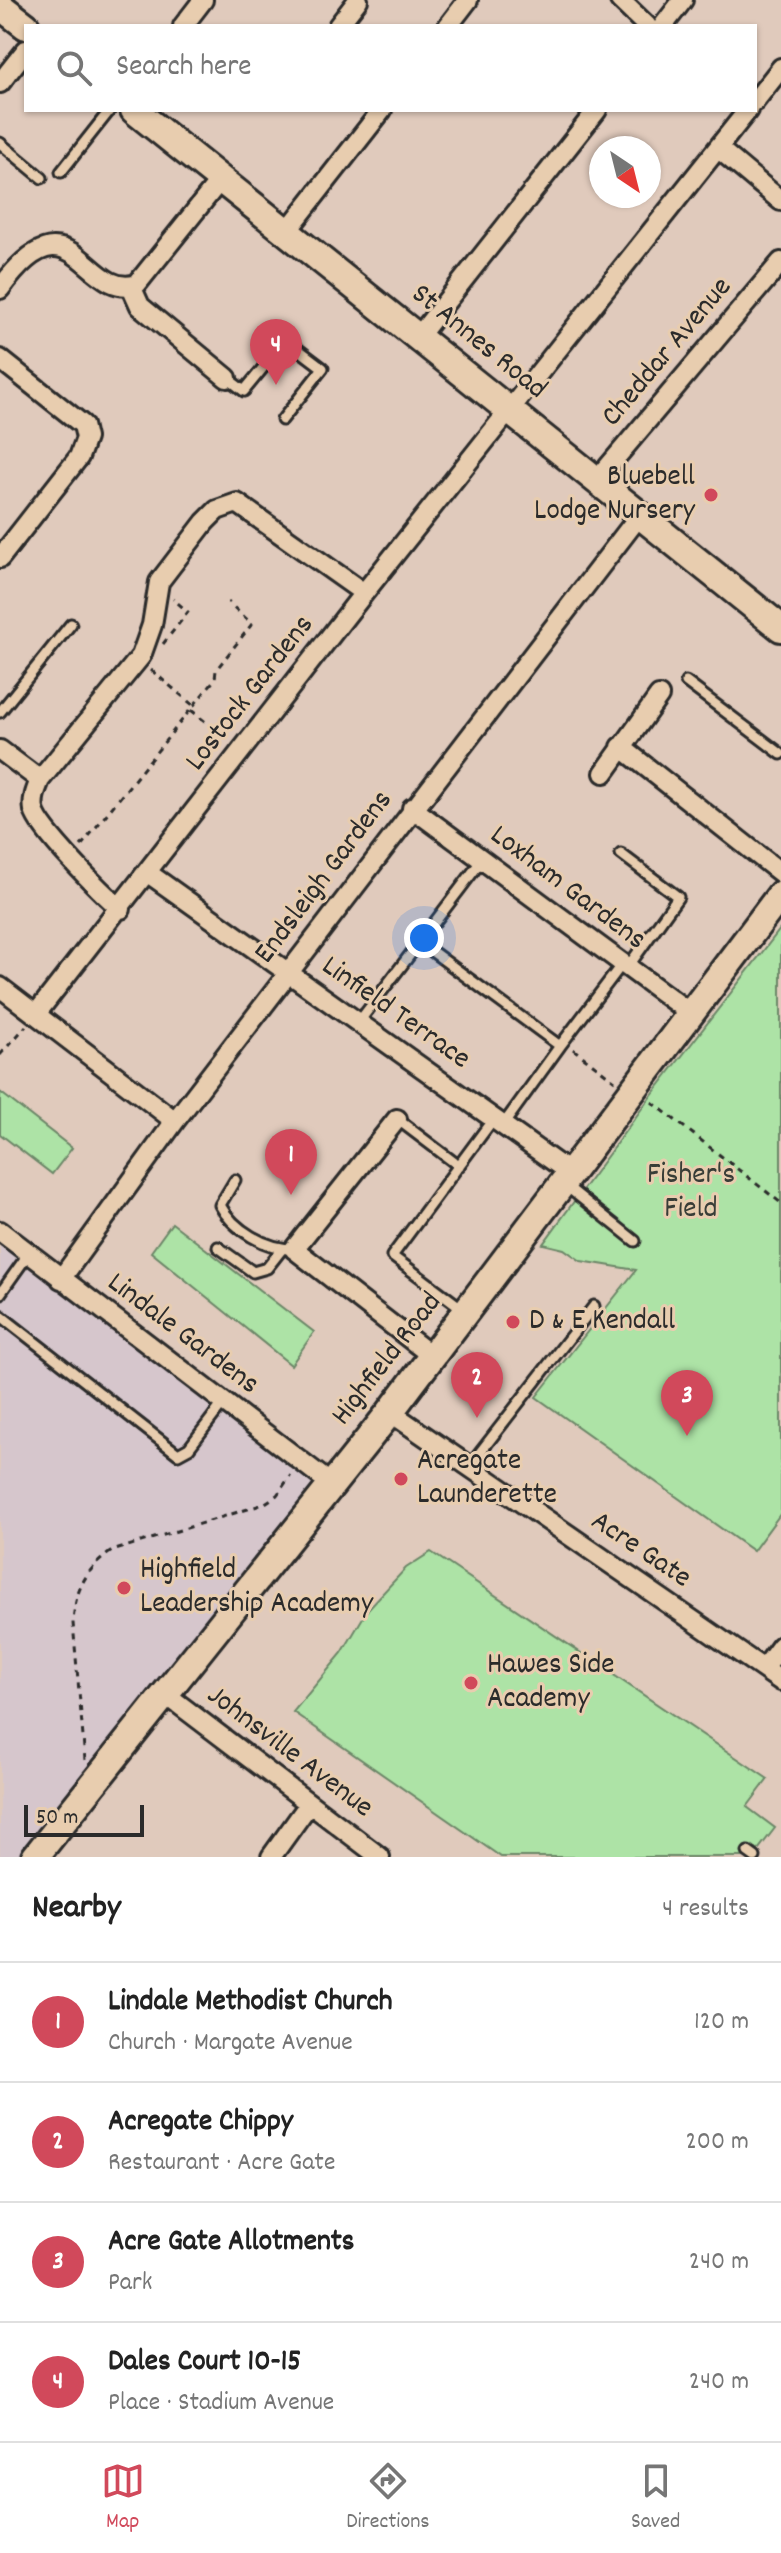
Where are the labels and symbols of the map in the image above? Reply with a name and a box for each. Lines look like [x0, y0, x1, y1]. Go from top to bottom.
north arrow [589, 136, 661, 208]
street label: Cheddar Avenue [592, 269, 744, 437]
street label: St Annes Road [401, 275, 555, 411]
pin: 4 [250, 319, 302, 385]
place label: Bluebell Lodge Nursery [534, 457, 696, 534]
marker: Bluebell Lodge Nursery [702, 486, 720, 504]
street label: Lostock Gardens [176, 607, 326, 781]
street label: Endsleigh Gardens [245, 782, 405, 974]
street label: Loxham Gardens [480, 816, 654, 962]
your location [404, 918, 444, 958]
street label: Linfield Terrace [312, 947, 478, 1081]
pin: 1 [265, 1129, 317, 1195]
park label: Fisher's Field [647, 1155, 735, 1232]
street label: Lindale Gardens [97, 1263, 267, 1407]
street label: Highfield Road [322, 1284, 454, 1436]
place label: D & E Kendall [529, 1301, 675, 1344]
marker: D & E Kendall [504, 1313, 522, 1331]
pin: 2 [451, 1352, 503, 1418]
pin: 3 [661, 1370, 713, 1436]
place label: Acregate Launderette [417, 1441, 557, 1518]
marker: Acregate Launderette [392, 1470, 410, 1488]
street label: Acre Gate [581, 1502, 699, 1600]
place label: Highfield Leadership Academy [140, 1550, 374, 1627]
marker: Highfield Leadership Academy [115, 1579, 133, 1597]
place label: Hawes Side Academy [487, 1645, 614, 1722]
marker: Hawes Side Academy [462, 1674, 480, 1692]
street label: Johnsville Avenue [197, 1676, 381, 1830]
scale bar [24, 1801, 144, 1837]

